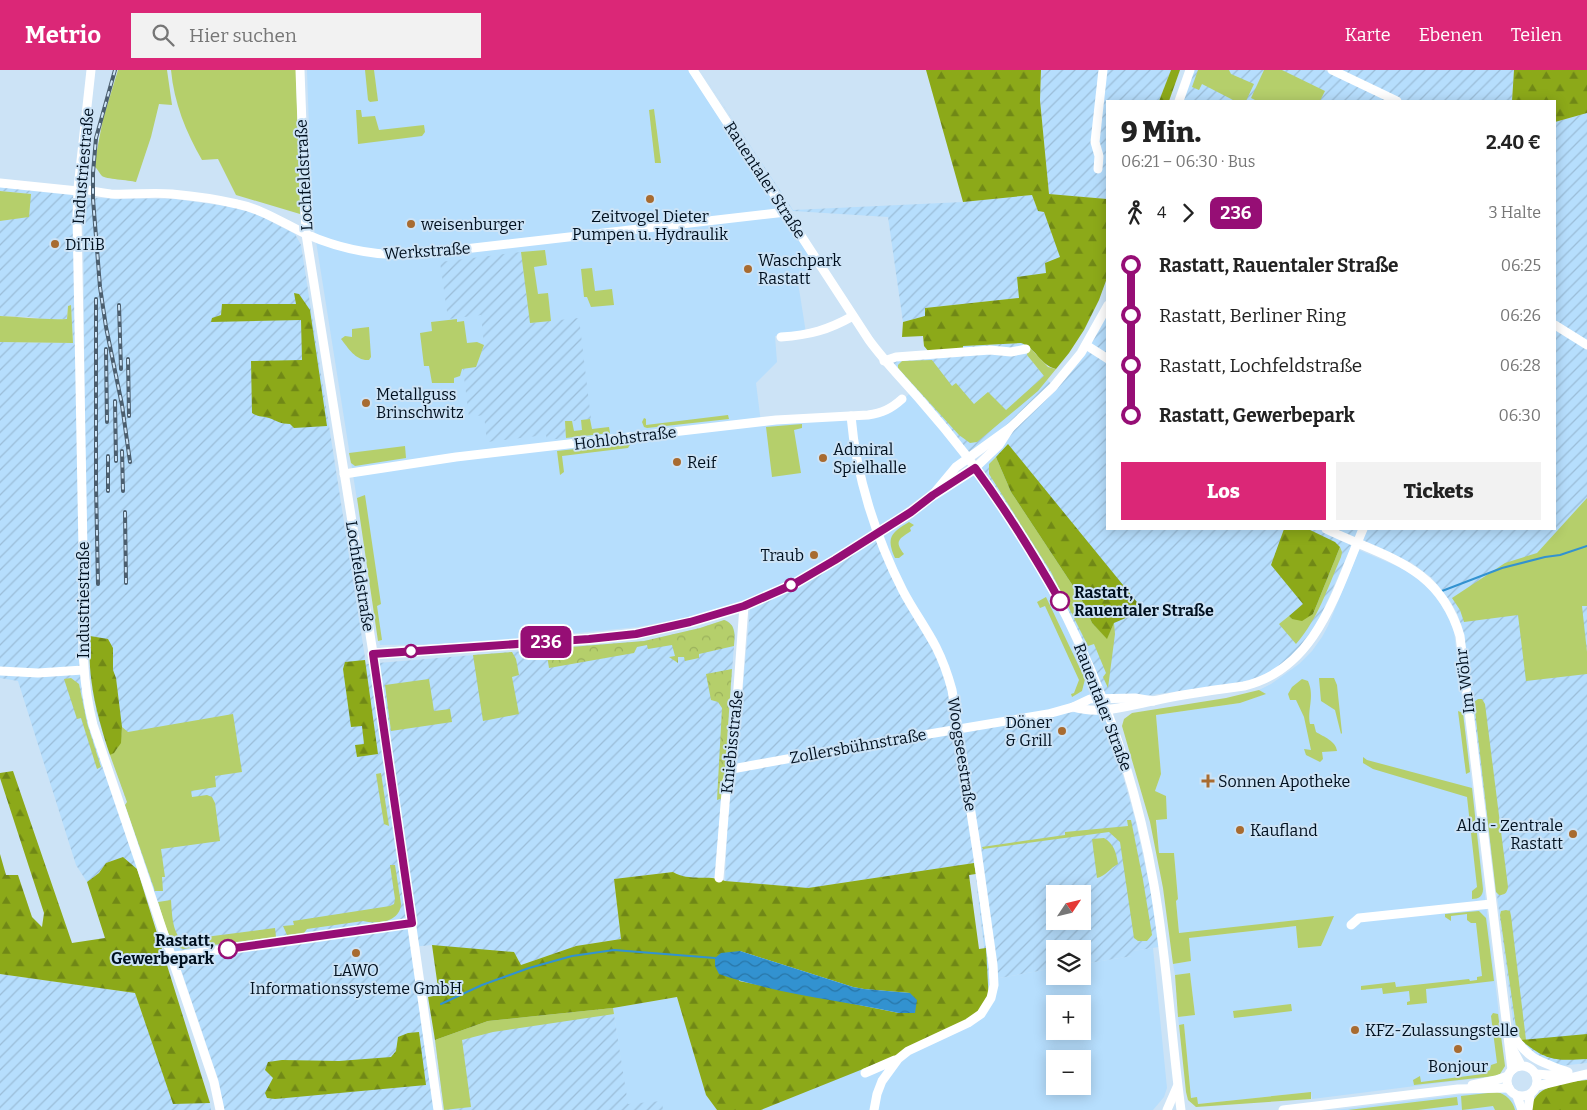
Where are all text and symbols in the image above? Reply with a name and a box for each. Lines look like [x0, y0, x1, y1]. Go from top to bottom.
search box [131, 13, 481, 58]
text: Metrio [25, 21, 101, 49]
icon: search [149, 21, 177, 49]
text: Hier suchen [189, 24, 297, 47]
text: Karte [1345, 24, 1391, 46]
text: Ebenen [1419, 24, 1483, 46]
text: Teilen [1511, 24, 1562, 46]
street label: Industriestraße [68, 107, 98, 225]
text: 9 Min. [1121, 116, 1201, 149]
street label: Rauentaler Straße [720, 118, 810, 242]
street label: Lochfeldstraße [292, 119, 316, 231]
text: 2.40 € [1486, 131, 1541, 154]
text: 06:21 – 06:30 · Bus [1121, 152, 1255, 171]
marker: Zeitvogel Dieter Pumpen u. Hydraulik [644, 193, 656, 205]
icon: walk [1121, 199, 1149, 227]
icon: forward [1174, 199, 1202, 227]
text: 236 [1220, 202, 1252, 224]
text: 4 [1157, 203, 1166, 222]
text: 3 Halte [1489, 203, 1541, 222]
place label: Zeitvogel Dieter Pumpen u. Hydraulik [572, 207, 728, 244]
place label: weisenburger [420, 215, 524, 234]
marker: weisenburger [405, 218, 417, 230]
place label: DiTiB [65, 235, 105, 254]
marker: DiTiB [49, 238, 61, 250]
street label: Werkstraße [383, 238, 471, 264]
place label: Waschpark Rastatt [758, 251, 841, 288]
text: Rastatt, Rauentaler Straße [1159, 254, 1399, 277]
text: 06:25 [1501, 256, 1541, 275]
marker: Waschpark Rastatt [742, 263, 754, 275]
text: Rastatt, Berliner Ring [1159, 304, 1346, 327]
text: 06:26 [1500, 306, 1541, 325]
text: Rastatt, Lochfeldstraße [1159, 354, 1362, 377]
text: 06:28 [1500, 356, 1541, 375]
place label: Metallguss Brinschwitz [376, 385, 464, 422]
marker: Metallguss Brinschwitz [360, 397, 372, 409]
text: Rastatt, Gewerbepark [1159, 404, 1355, 427]
text: 06:30 [1499, 406, 1541, 425]
street label: Hohlohstraße [573, 422, 677, 454]
place label: Admiral Spielhalle [833, 440, 906, 477]
marker: Admiral Spielhalle [817, 452, 829, 464]
place label: Reif [687, 453, 718, 472]
marker: Reif [671, 456, 683, 468]
button: Los [1121, 462, 1326, 520]
button: Tickets [1336, 462, 1541, 520]
street label: Lochfeldstraße [342, 519, 378, 633]
street label: Industriestraße [74, 542, 93, 658]
place label: Traub [761, 546, 804, 565]
marker: Traub [808, 549, 820, 561]
unlabelled marker [784, 578, 798, 592]
place label: Rastatt, Rauentaler Straße [1074, 583, 1214, 620]
marker: Rastatt, Rauentaler Straße [1050, 591, 1070, 611]
line badge: 236 [517, 626, 575, 658]
text: 236 [530, 631, 562, 653]
street label: Rauentaler Straße [1070, 640, 1136, 774]
unlabelled marker [404, 644, 418, 658]
street label: Im Wöhr [1452, 647, 1478, 715]
street label: Kniebisstraße [717, 689, 747, 795]
street label: Woogseestraße [944, 696, 980, 812]
place label: Döner & Grill [1005, 713, 1052, 750]
street label: Zollersbühnstraße [788, 725, 928, 767]
marker: Döner & Grill [1056, 725, 1068, 737]
place label: Sonnen Apotheke [1218, 772, 1350, 791]
marker: Sonnen Apotheke [1202, 775, 1214, 787]
place label: Aldi - Zentrale Rastatt [1456, 816, 1563, 853]
place label: Kaufland [1250, 821, 1318, 840]
marker: Kaufland [1234, 824, 1246, 836]
marker: Aldi - Zentrale Rastatt [1567, 828, 1579, 840]
north arrow [1046, 885, 1091, 930]
map controls [1046, 885, 1091, 1095]
place label: Rastatt, Gewerbepark [111, 931, 214, 968]
marker: Rastatt, Gewerbepark [218, 939, 238, 959]
button: layers [1046, 940, 1091, 985]
marker: LAWO Informationssysteme GmbH [350, 947, 362, 959]
place label: LAWO Informationssysteme GmbH [250, 961, 462, 998]
button: + [1046, 995, 1091, 1040]
place label: KFZ-Zulassungstelle [1365, 1021, 1518, 1040]
marker: KFZ-Zulassungstelle [1349, 1024, 1361, 1036]
marker: Bonjour [1452, 1043, 1464, 1055]
button: − [1046, 1050, 1091, 1095]
place label: Bonjour [1428, 1057, 1488, 1076]

